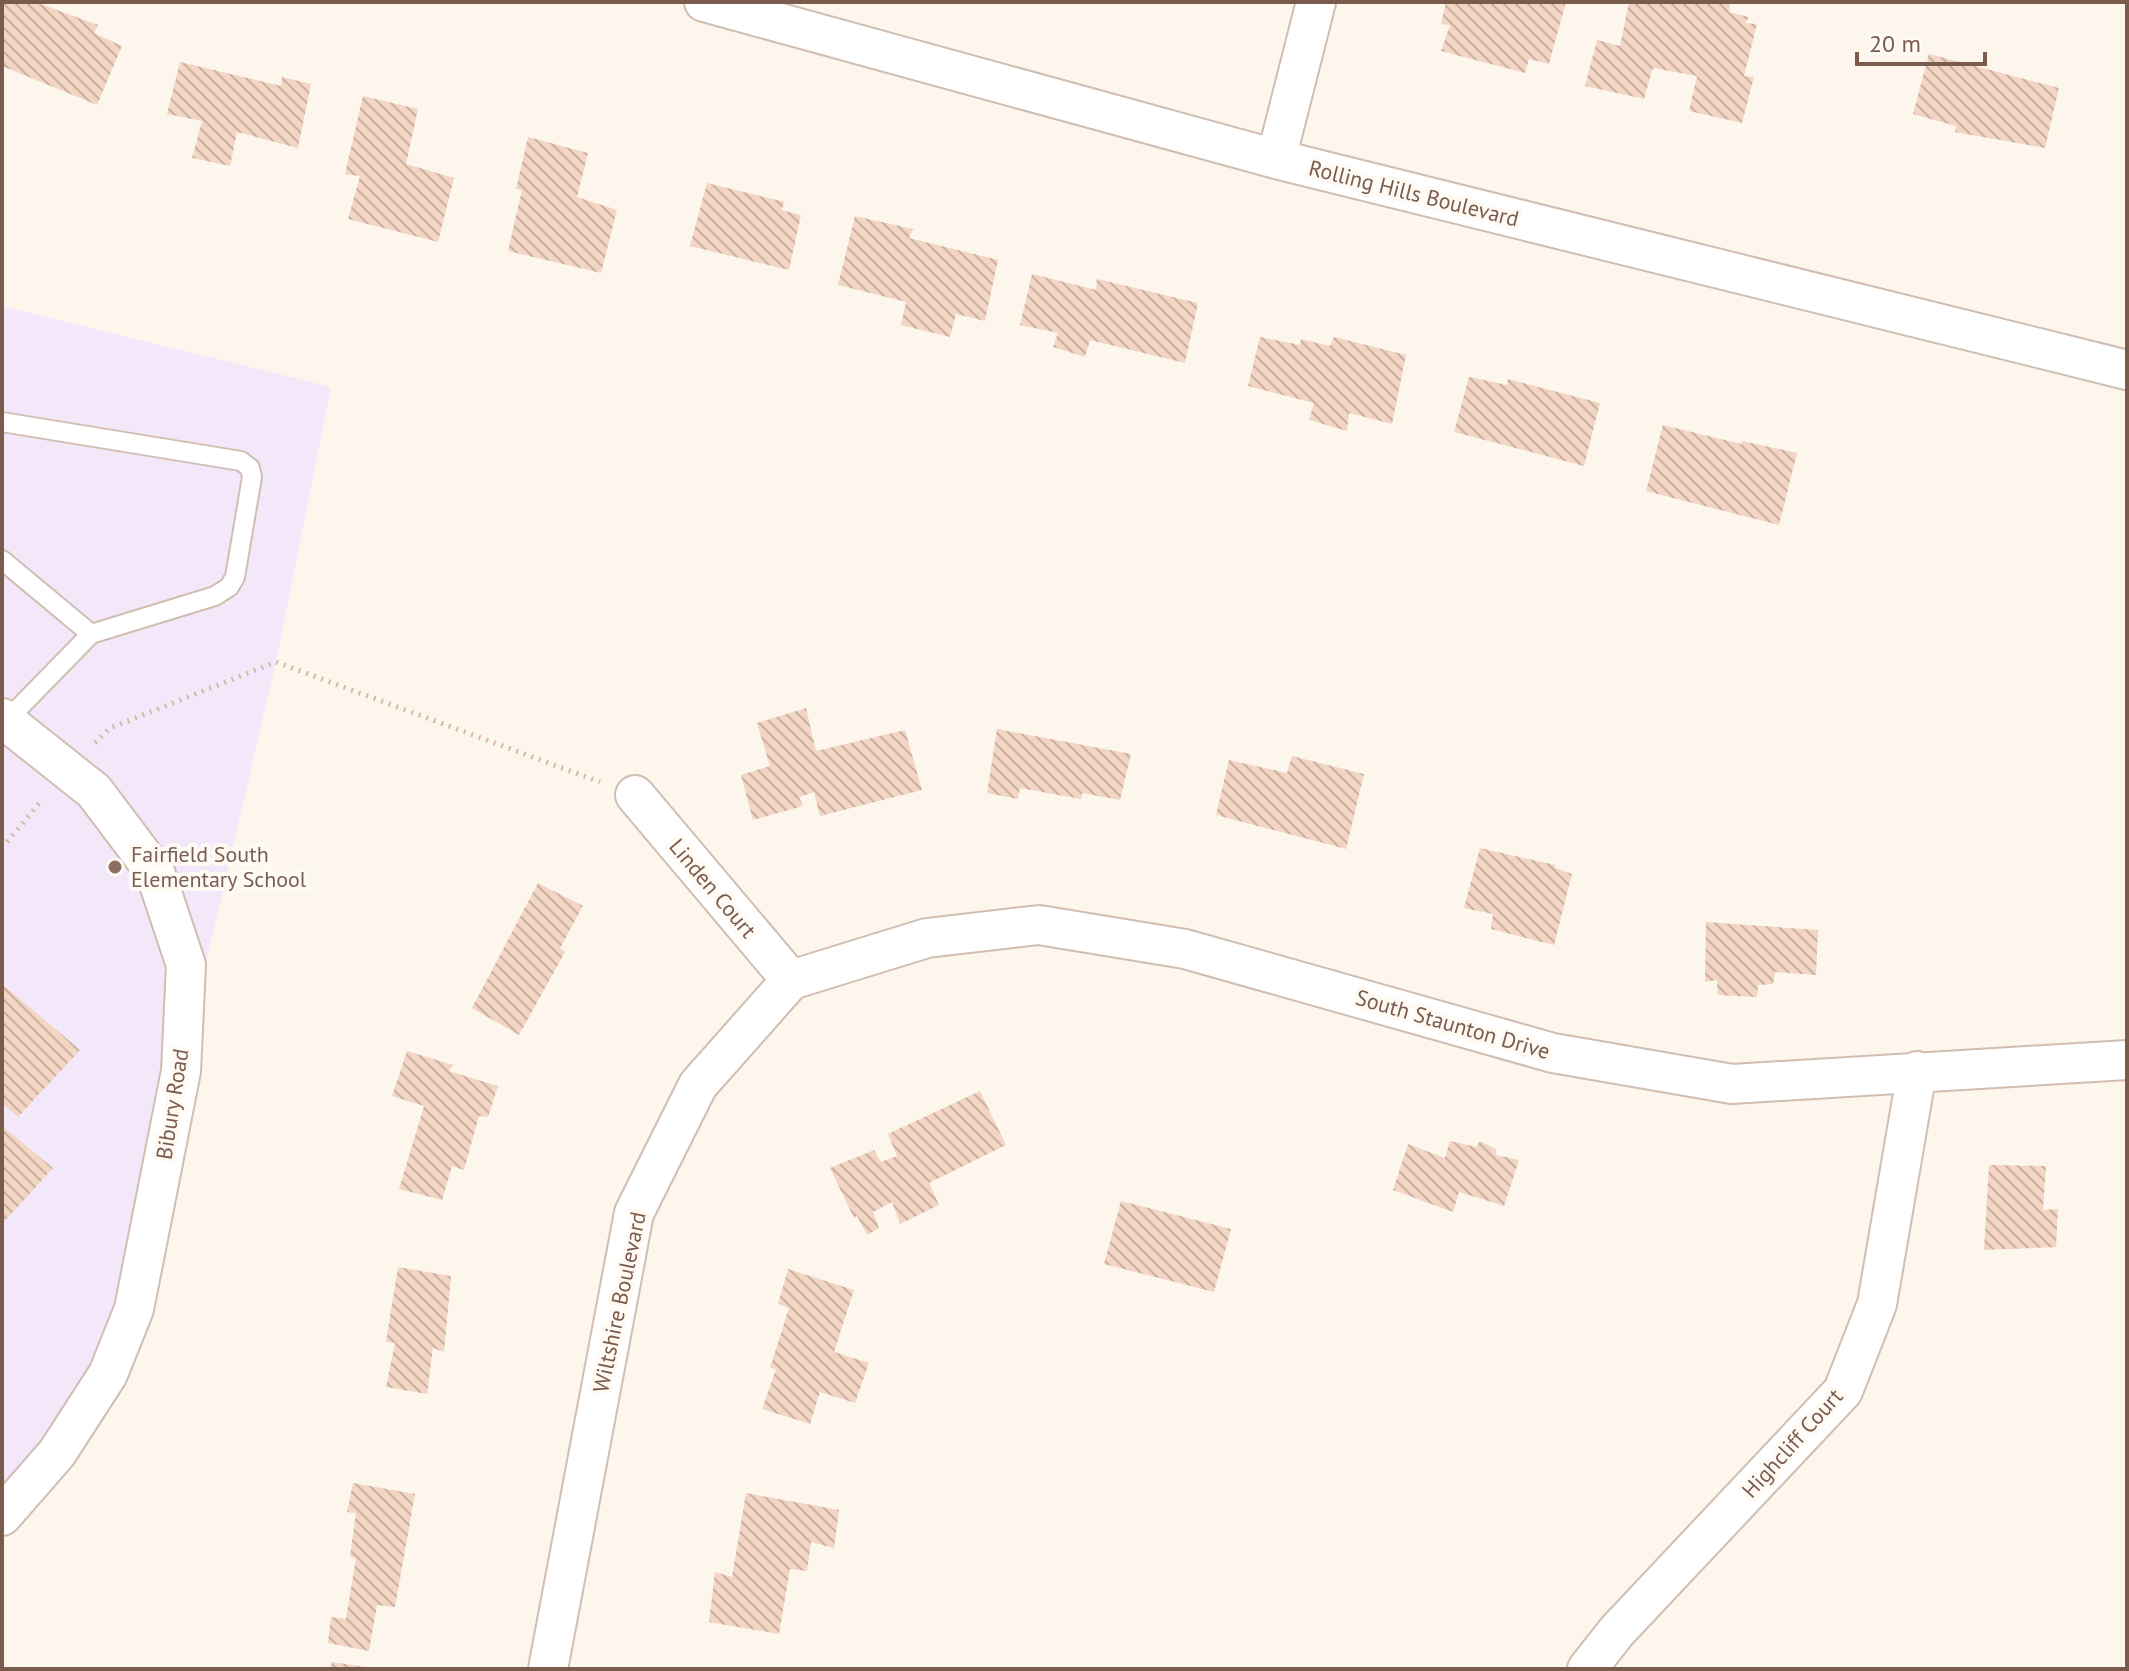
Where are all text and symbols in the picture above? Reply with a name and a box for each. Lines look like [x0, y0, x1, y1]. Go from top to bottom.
scale bar [1857, 16, 1985, 66]
text: 20 m [1869, 28, 1921, 59]
street label: Rolling Hills Boulevard [1306, 153, 1522, 233]
street label: Linden Court [663, 833, 763, 944]
place label: Fairfield South Elementary School [131, 840, 307, 893]
marker: Fairfield South Elementary School [106, 858, 124, 876]
street label: South Staunton Drive [1353, 983, 1553, 1065]
street label: Bibury Road [149, 1047, 195, 1161]
street label: Wiltshire Boulevard [586, 1209, 652, 1395]
street label: Highcliff Court [1736, 1382, 1849, 1504]

